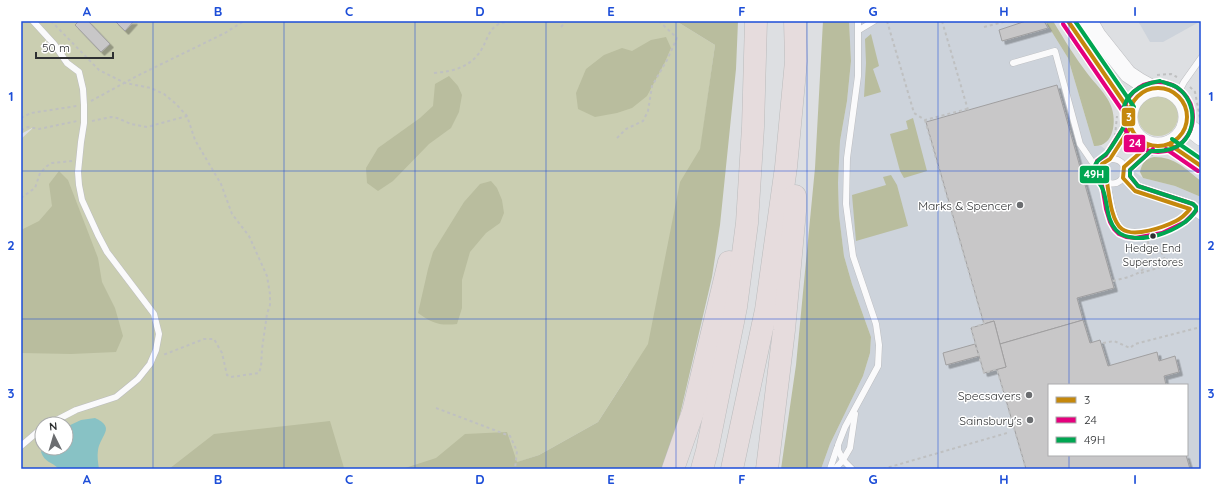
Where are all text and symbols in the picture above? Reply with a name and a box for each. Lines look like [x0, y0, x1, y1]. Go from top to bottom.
text: A [83, 3, 92, 19]
text: B [214, 3, 222, 19]
text: C [345, 3, 353, 19]
text: D [475, 3, 485, 19]
text: E [607, 3, 615, 19]
text: F [738, 3, 746, 19]
text: G [868, 3, 878, 19]
text: H [999, 3, 1009, 19]
text: I [1133, 3, 1137, 19]
scale bar [36, 34, 113, 60]
text: 50 m [42, 40, 70, 55]
text: 1 [8, 88, 14, 104]
text: 1 [1208, 88, 1214, 104]
line badge: 3 [1121, 107, 1136, 127]
text: 3 [1126, 110, 1132, 124]
line badge: 24 [1123, 134, 1146, 153]
text: 24 [1129, 136, 1142, 150]
line badge: 49H [1079, 165, 1110, 184]
text: 49H [1084, 167, 1104, 181]
place label: Marks & Spencer [918, 198, 1012, 213]
marker: Marks & Spencer [1015, 200, 1025, 210]
marker: Hedge End Superstores [1148, 231, 1158, 241]
text: 2 [7, 237, 15, 253]
text: 2 [1207, 237, 1215, 253]
place label: Hedge End Superstores [1123, 241, 1183, 269]
legend [1048, 384, 1188, 456]
text: 3 [8, 385, 15, 401]
text: 3 [1208, 385, 1215, 401]
place label: Specsavers [958, 388, 1021, 403]
marker: Specsavers [1024, 390, 1034, 400]
text: 3 [1084, 392, 1090, 407]
text: 24 [1084, 412, 1097, 427]
place label: Sainsbury's [959, 413, 1022, 428]
marker: Sainsbury's [1025, 415, 1035, 425]
north arrow [34, 416, 74, 456]
text: N [48, 419, 58, 433]
text: 49H [1084, 432, 1105, 447]
text: A [83, 471, 92, 487]
text: B [214, 471, 222, 487]
text: C [345, 471, 353, 487]
text: D [475, 471, 485, 487]
text: E [607, 471, 615, 487]
text: F [738, 471, 746, 487]
text: G [868, 471, 878, 487]
text: H [999, 471, 1009, 487]
text: I [1133, 471, 1137, 487]

